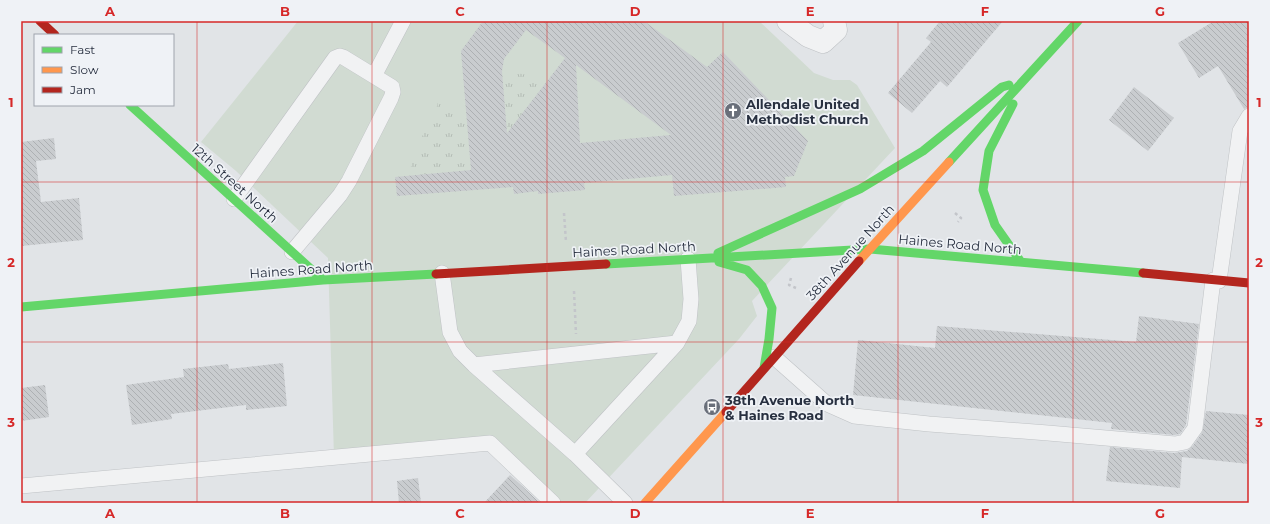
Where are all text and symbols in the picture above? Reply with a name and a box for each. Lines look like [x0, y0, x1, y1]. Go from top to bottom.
text: A [104, 3, 116, 19]
text: B [280, 3, 290, 19]
text: C [455, 3, 465, 19]
text: D [630, 3, 641, 19]
text: E [806, 3, 815, 19]
text: F [981, 3, 989, 19]
text: G [1155, 3, 1165, 19]
legend [34, 34, 174, 106]
text: Fast [70, 42, 95, 57]
text: Slow [70, 62, 99, 77]
text: Jam [69, 82, 96, 97]
text: 1 [8, 94, 14, 110]
text: 1 [1256, 94, 1262, 110]
place label: Allendale United Methodist Church [745, 96, 868, 127]
church icon: Allendale United Methodist Church [723, 101, 743, 121]
street label: 12th Street North [189, 140, 281, 226]
street label: 38th Avenue North [803, 201, 897, 303]
street label: Haines Road North [898, 231, 1022, 257]
street label: Haines Road North [572, 238, 696, 260]
text: 2 [7, 254, 15, 270]
text: 2 [1255, 254, 1263, 270]
street label: Haines Road North [249, 257, 373, 281]
place label: 38th Avenue North & Haines Road [724, 392, 854, 423]
bus stop icon: 38th Avenue North & Haines Road [702, 397, 722, 417]
text: 3 [6, 414, 15, 430]
text: 3 [1254, 414, 1263, 430]
text: A [104, 505, 116, 521]
text: B [280, 505, 290, 521]
text: C [455, 505, 465, 521]
text: D [630, 505, 641, 521]
text: E [806, 505, 815, 521]
text: F [981, 505, 989, 521]
text: G [1155, 505, 1165, 521]

